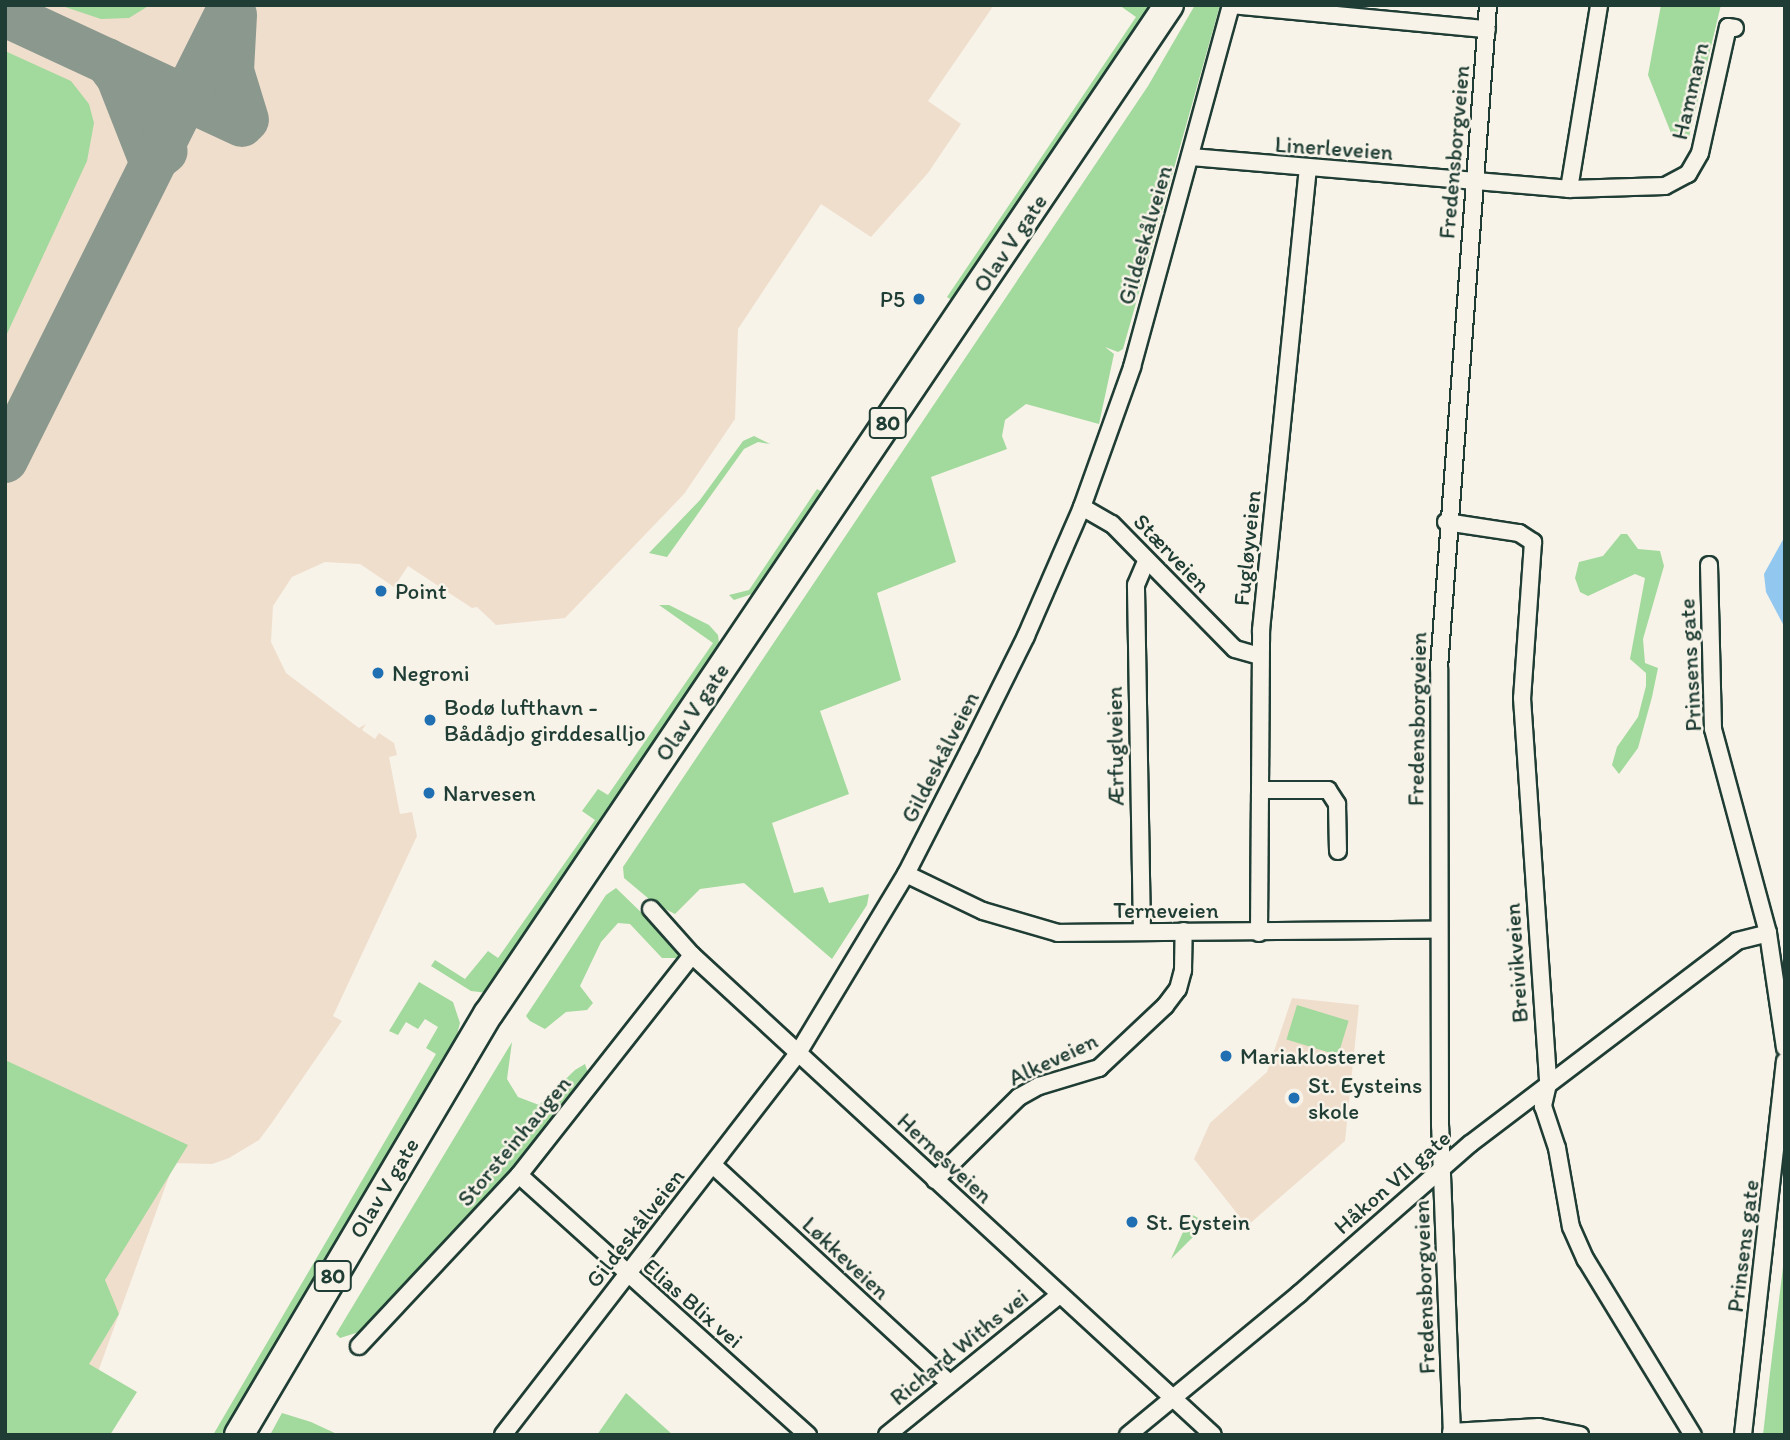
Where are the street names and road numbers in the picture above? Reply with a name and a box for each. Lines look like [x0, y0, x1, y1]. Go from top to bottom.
street label: Hammarn [1665, 40, 1715, 142]
street label: Fredensborgveien [1433, 64, 1475, 240]
street label: Linerleveien [1274, 130, 1394, 166]
street label: Gildeskålveien [1112, 162, 1178, 308]
street label: Olav V gate [967, 188, 1053, 298]
road number: 80 [869, 406, 907, 440]
street label: Fugløyveien [1227, 489, 1267, 607]
street label: Stærveien [1128, 508, 1216, 598]
street label: Prinsens gate [1673, 598, 1707, 732]
street label: Fredensborgveien [1402, 632, 1432, 806]
street label: Olav V gate [649, 657, 735, 767]
street label: Ærfuglveien [1100, 686, 1130, 806]
street label: Gildeskålveien [895, 687, 985, 827]
street label: Terneveien [1113, 896, 1219, 924]
street label: Breivikveien [1498, 902, 1534, 1024]
street label: Alkeveien [1004, 1026, 1102, 1092]
street label: Storsteinhaugen [451, 1070, 577, 1212]
street label: Hernesveien [892, 1107, 998, 1209]
street label: Håkon VII gate [1328, 1124, 1456, 1240]
street label: Olav V gate [343, 1132, 425, 1244]
street label: Gildeskålveien [580, 1163, 690, 1293]
street label: Prinsens gate [1721, 1178, 1765, 1314]
street label: Fredensborgveien [1407, 1199, 1441, 1375]
street label: Løkkeveien [797, 1211, 895, 1305]
street label: Elias Blix vei [638, 1252, 748, 1354]
road number: 80 [314, 1258, 352, 1294]
street label: Richard Withs vei [884, 1283, 1034, 1411]

